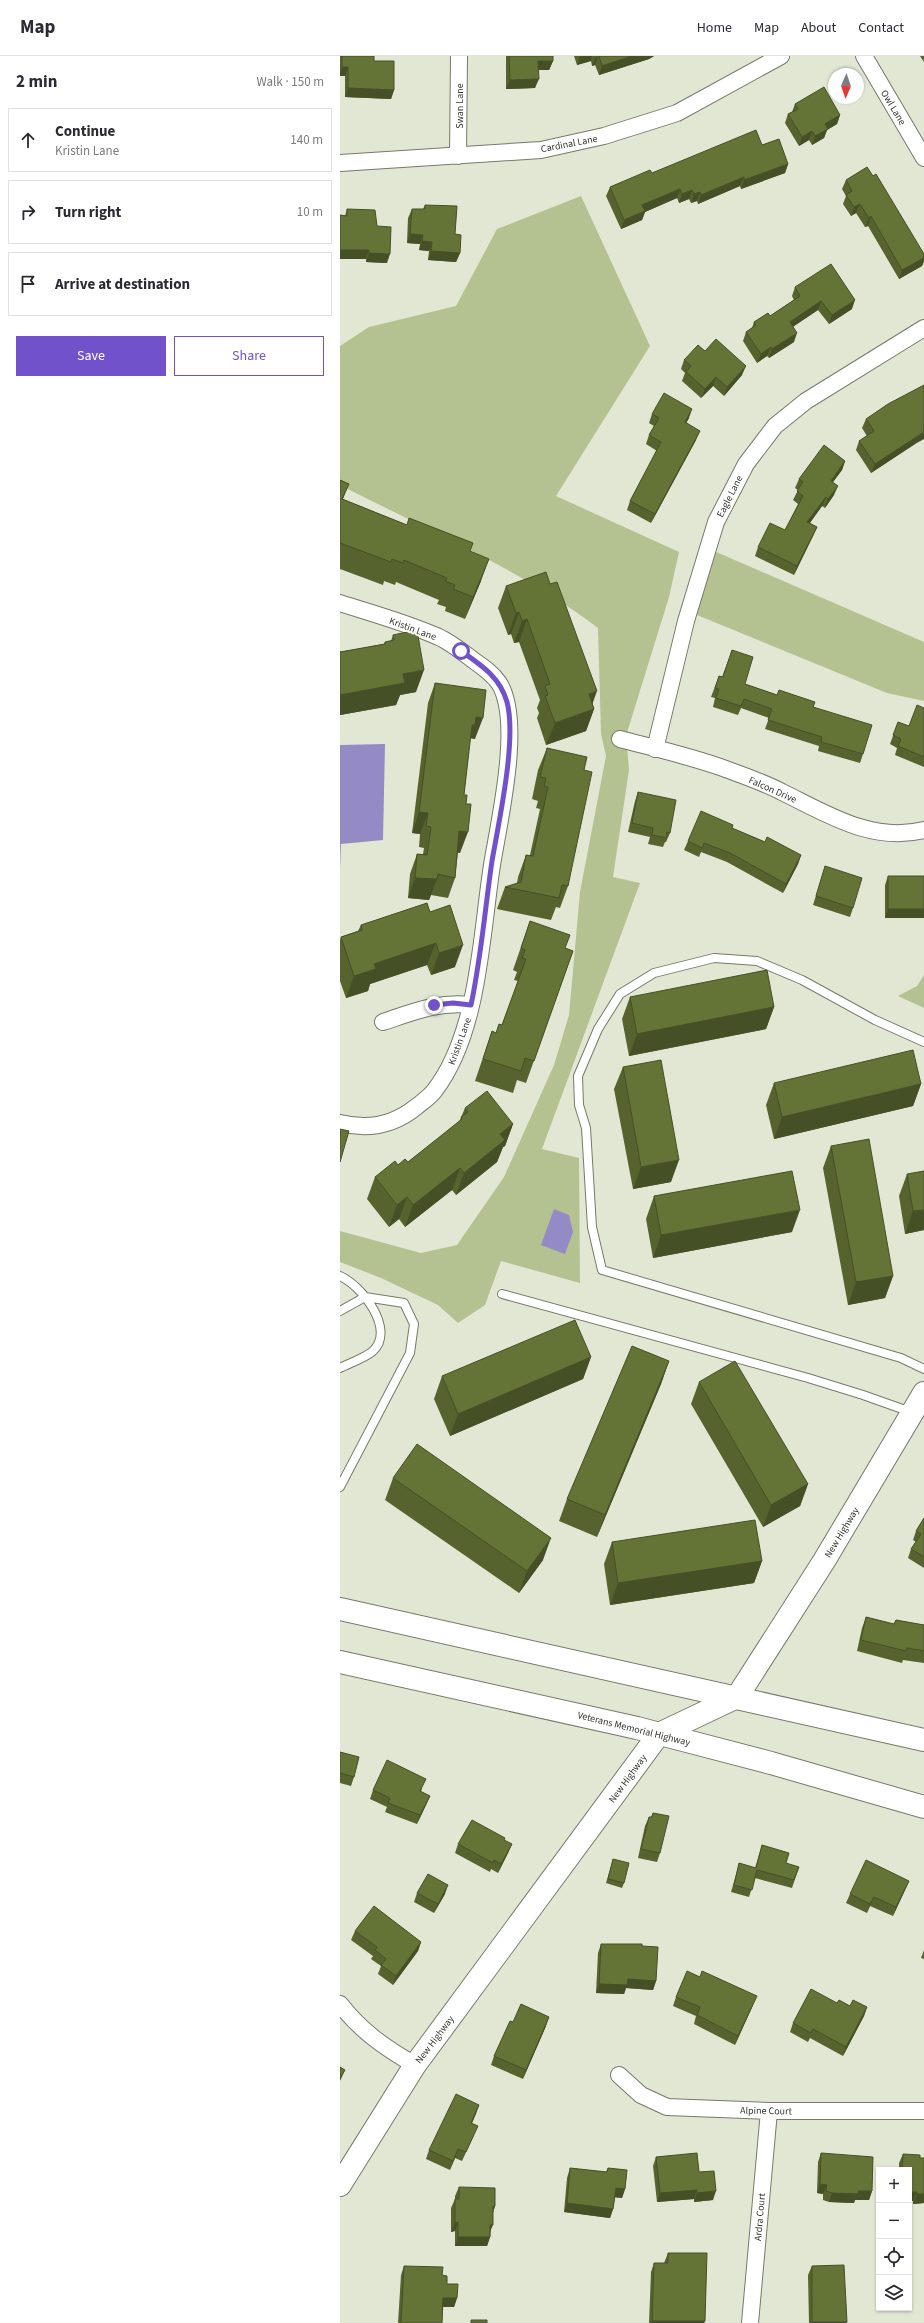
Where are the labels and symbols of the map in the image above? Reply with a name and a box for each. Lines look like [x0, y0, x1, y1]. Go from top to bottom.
north arrow [828, 68, 864, 104]
street label: Swan Lane [453, 83, 467, 129]
street label: Owl Lane [877, 87, 909, 128]
street label: Cardinal Lane [540, 132, 599, 156]
street label: Eagle Lane [713, 473, 746, 520]
street label: Kristin Lane [387, 614, 438, 644]
route start [452, 642, 470, 660]
street label: Falcon Drive [746, 773, 799, 807]
route end [425, 996, 443, 1014]
street label: Kristin Lane [445, 1016, 475, 1067]
street label: New Highway [821, 1504, 863, 1561]
street label: Veterans Memorial Highway [576, 1708, 692, 1750]
street label: New Highway [605, 1751, 650, 1806]
street label: New Highway [412, 2012, 458, 2067]
street label: Alpine Court [740, 2104, 793, 2118]
street label: Ardra Court [751, 2192, 769, 2242]

